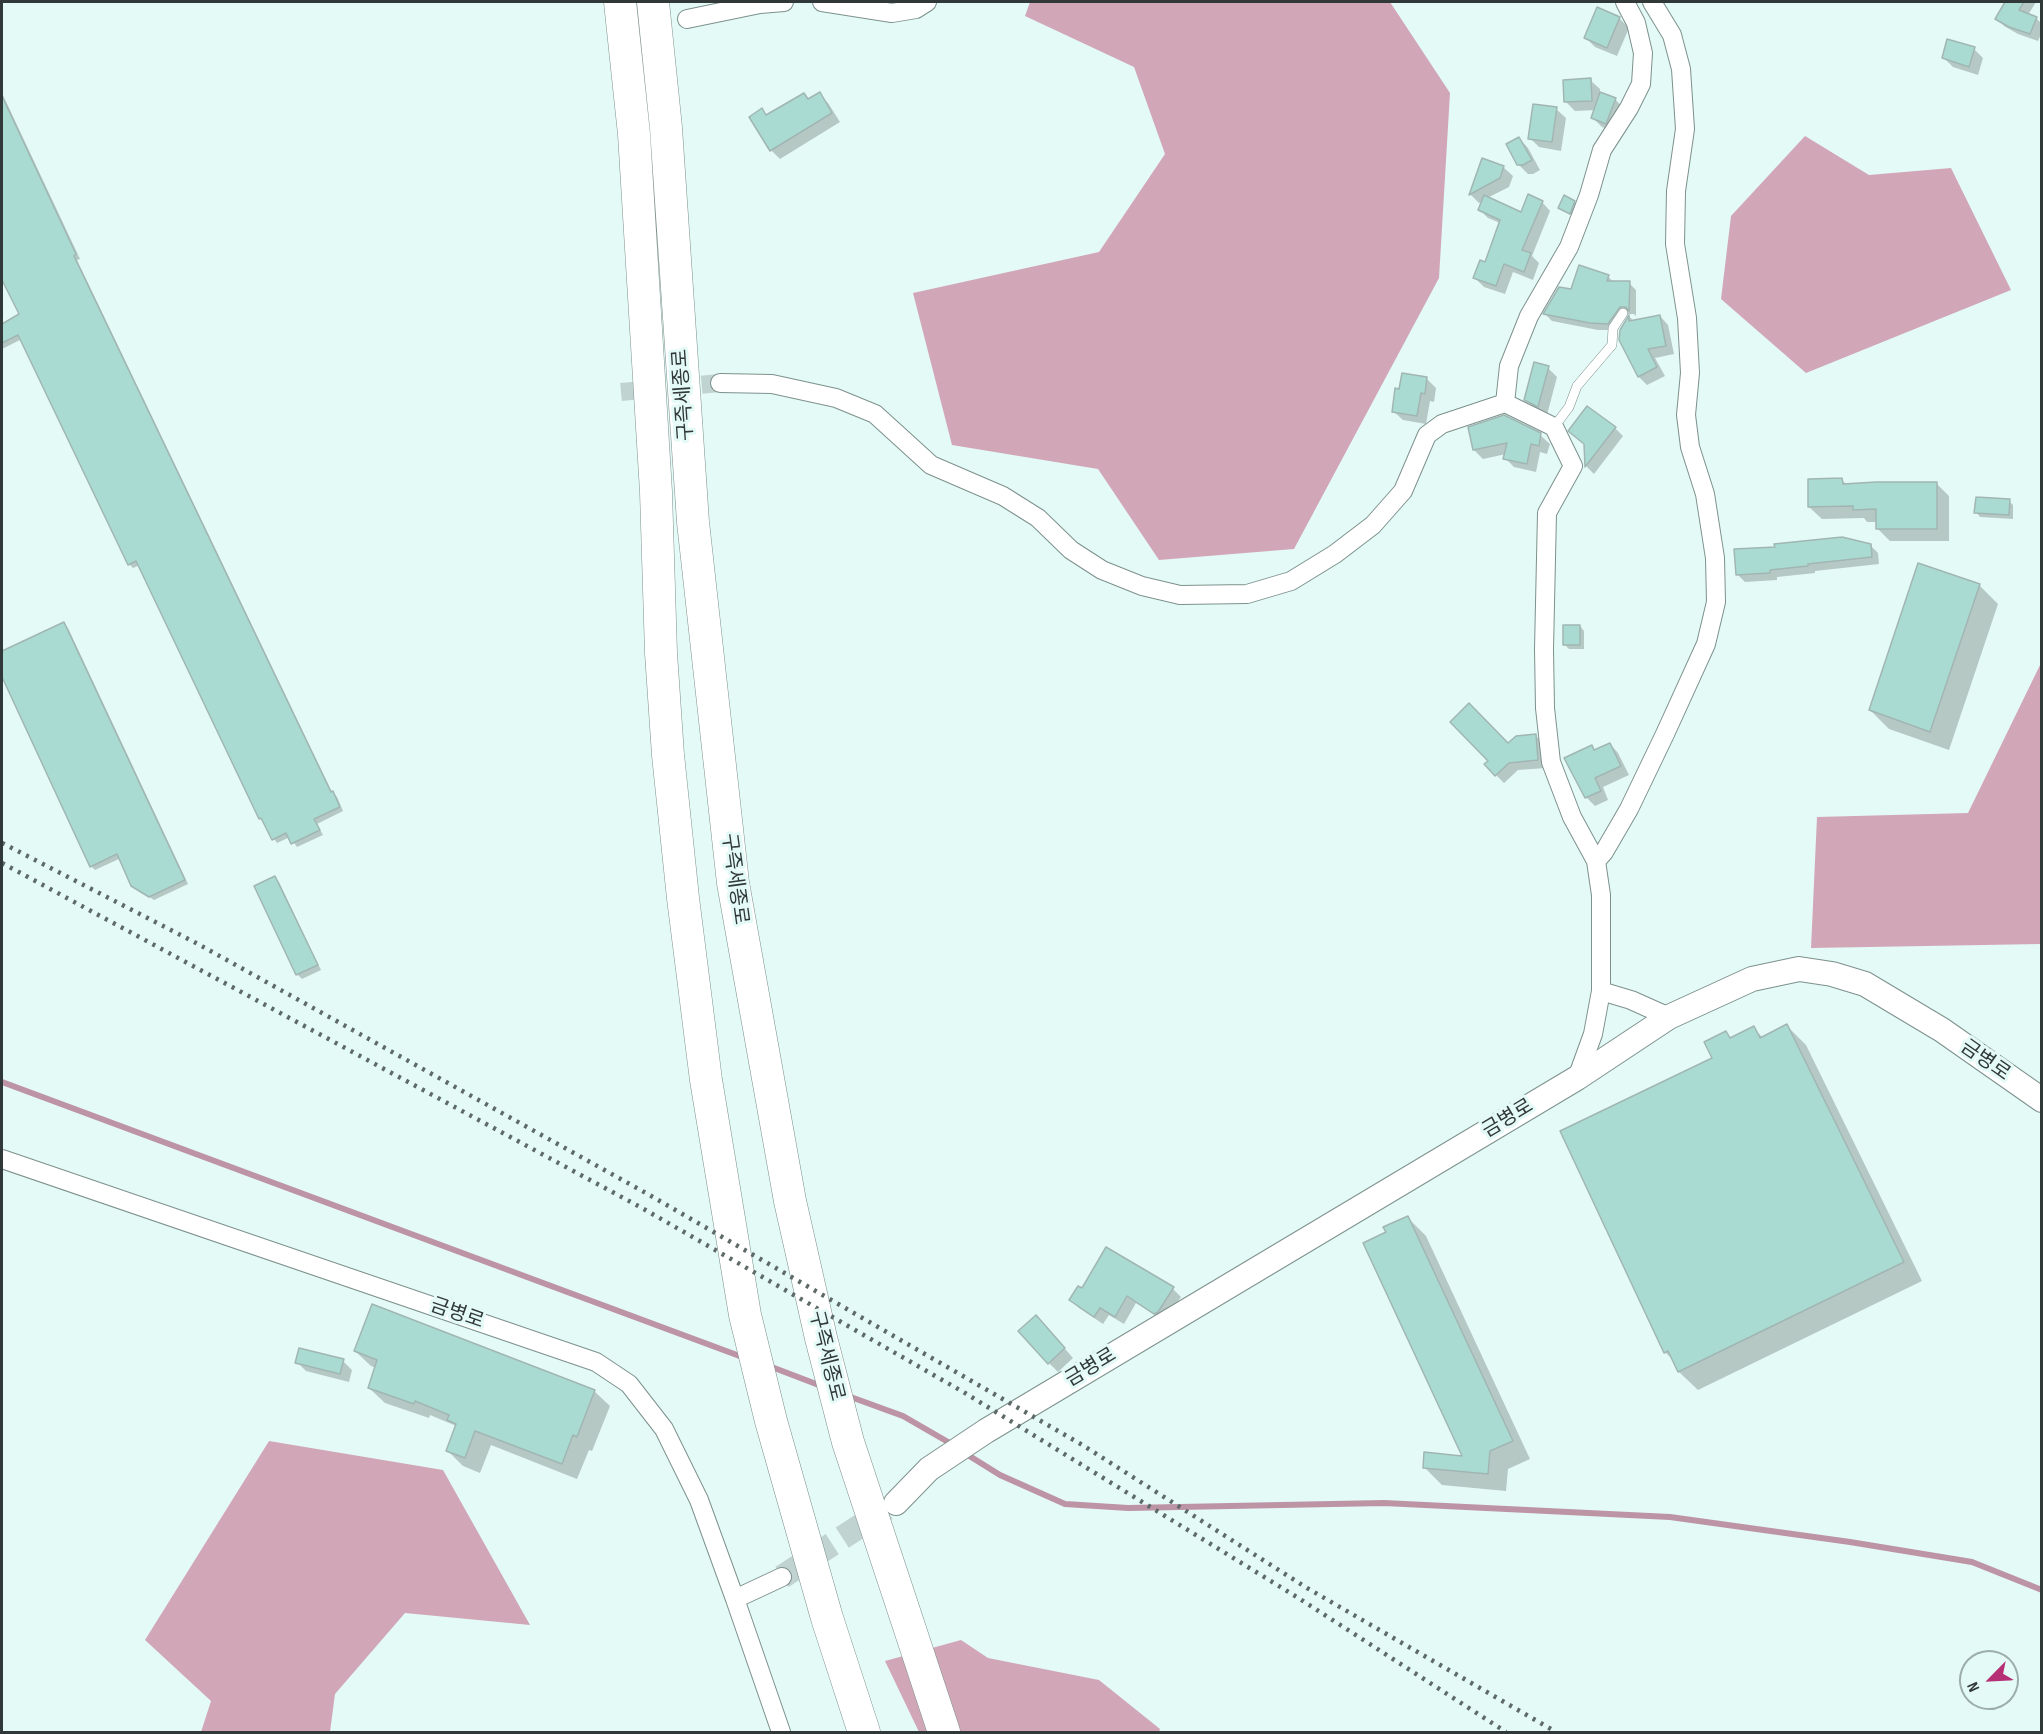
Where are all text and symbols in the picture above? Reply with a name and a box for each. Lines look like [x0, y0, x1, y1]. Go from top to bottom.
street label: 구즉세종로 [669, 348, 699, 442]
street label: 구즉세종로 [716, 832, 752, 926]
street label: 금병로 [1956, 1035, 2014, 1087]
street label: 금병로 [1478, 1094, 1538, 1144]
street label: 금병로 [427, 1294, 487, 1334]
street label: 구즉세종로 [803, 1308, 849, 1404]
street label: 금병로 [1061, 1343, 1121, 1393]
north arrow [1959, 1650, 2019, 1710]
text: N [1964, 1679, 1984, 1694]

